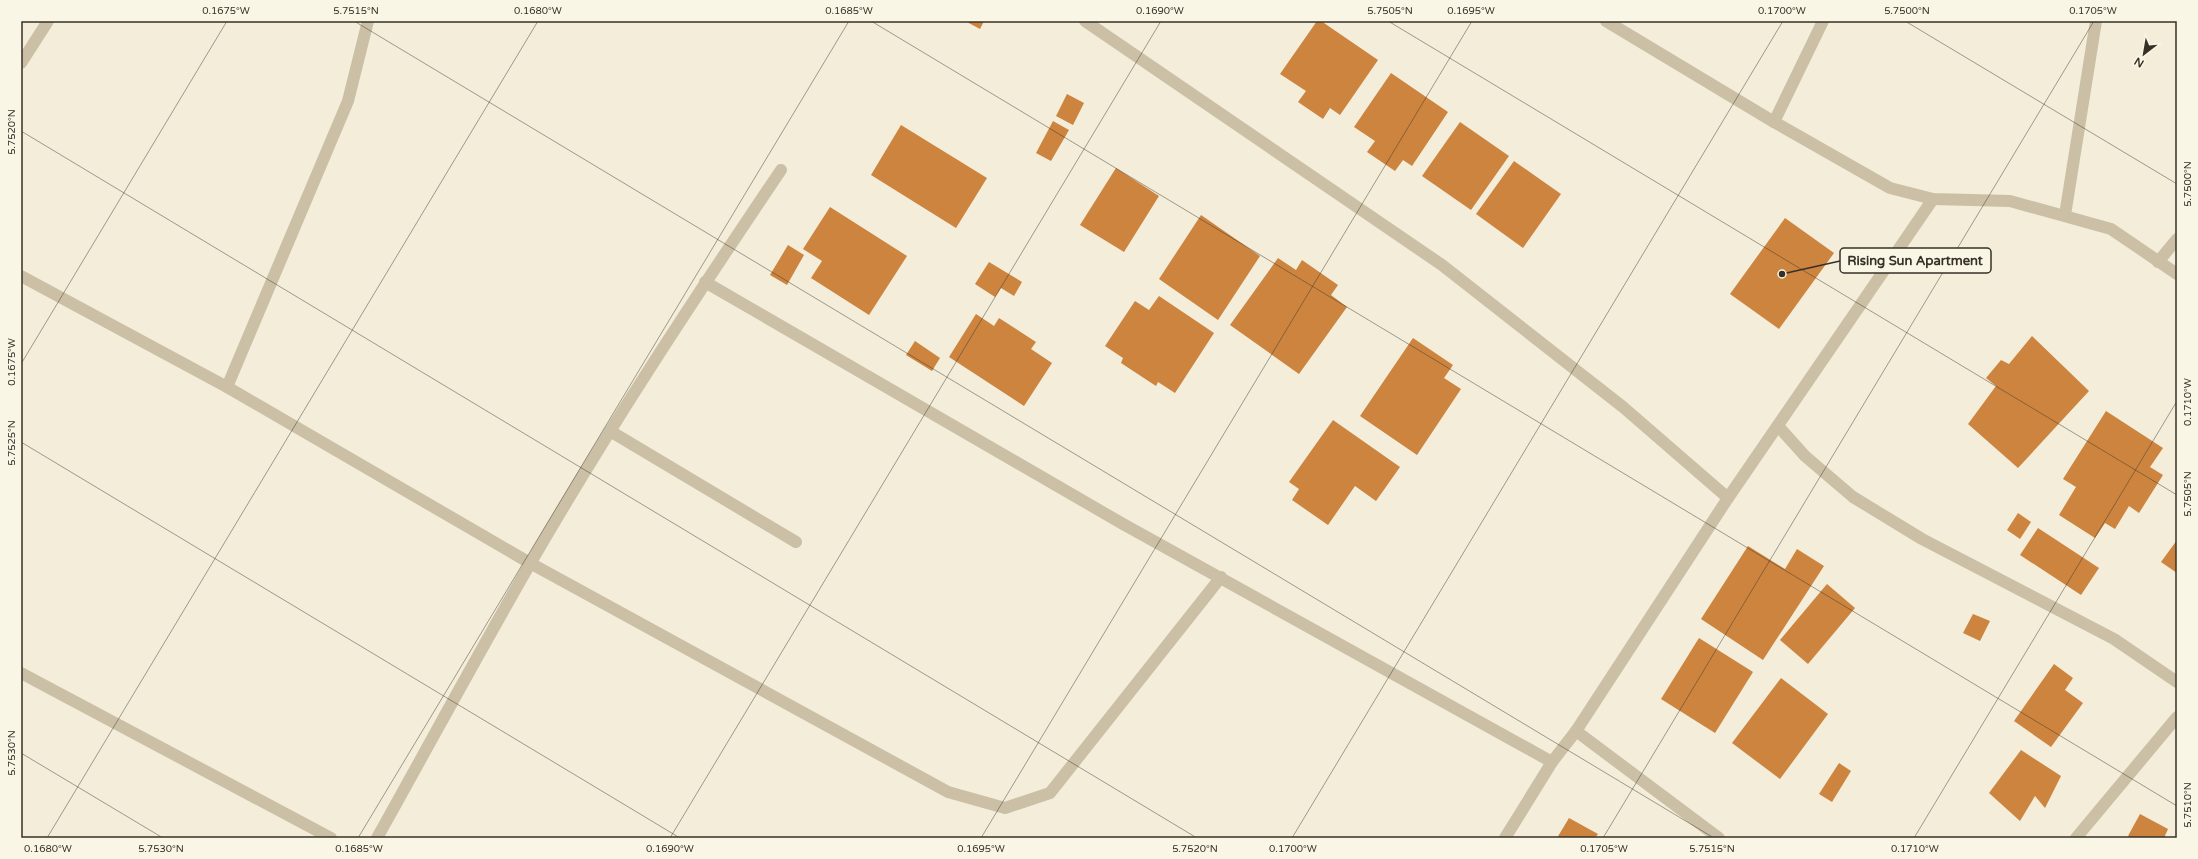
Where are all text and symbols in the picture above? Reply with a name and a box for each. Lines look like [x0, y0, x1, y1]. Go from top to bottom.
text: 0.1675°W [202, 5, 250, 17]
text: 5.7515°N [333, 5, 379, 17]
text: 0.1680°W [514, 5, 562, 17]
text: 0.1685°W [825, 5, 873, 17]
text: 0.1690°W [1136, 5, 1184, 17]
text: 5.7505°N [1367, 5, 1413, 17]
text: 0.1695°W [1447, 5, 1495, 17]
text: 0.1700°W [1758, 5, 1806, 17]
text: 5.7500°N [1884, 5, 1930, 17]
text: 0.1705°W [2069, 5, 2117, 17]
north arrow [2124, 34, 2164, 74]
text: N [2132, 54, 2146, 70]
text: 5.7520°N [6, 109, 18, 155]
text: 5.7500°N [2182, 161, 2194, 207]
callout: Rising Sun Apartment [1840, 248, 1991, 273]
text: Rising Sun Apartment [1847, 253, 1983, 269]
text: 0.1675°W [6, 338, 18, 386]
text: 0.1710°W [2182, 378, 2194, 426]
text: 5.7525°N [6, 420, 18, 466]
text: 5.7505°N [2182, 471, 2194, 517]
text: 5.7530°N [6, 730, 18, 776]
text: 5.7510°N [2182, 782, 2194, 828]
text: 0.1680°W [24, 843, 72, 855]
text: 5.7530°N [138, 843, 184, 855]
text: 0.1685°W [335, 843, 383, 855]
text: 0.1690°W [646, 843, 694, 855]
text: 0.1695°W [957, 843, 1005, 855]
text: 5.7520°N [1172, 843, 1218, 855]
text: 0.1700°W [1269, 843, 1317, 855]
text: 0.1705°W [1580, 843, 1628, 855]
text: 5.7515°N [1689, 843, 1735, 855]
text: 0.1710°W [1891, 843, 1939, 855]

